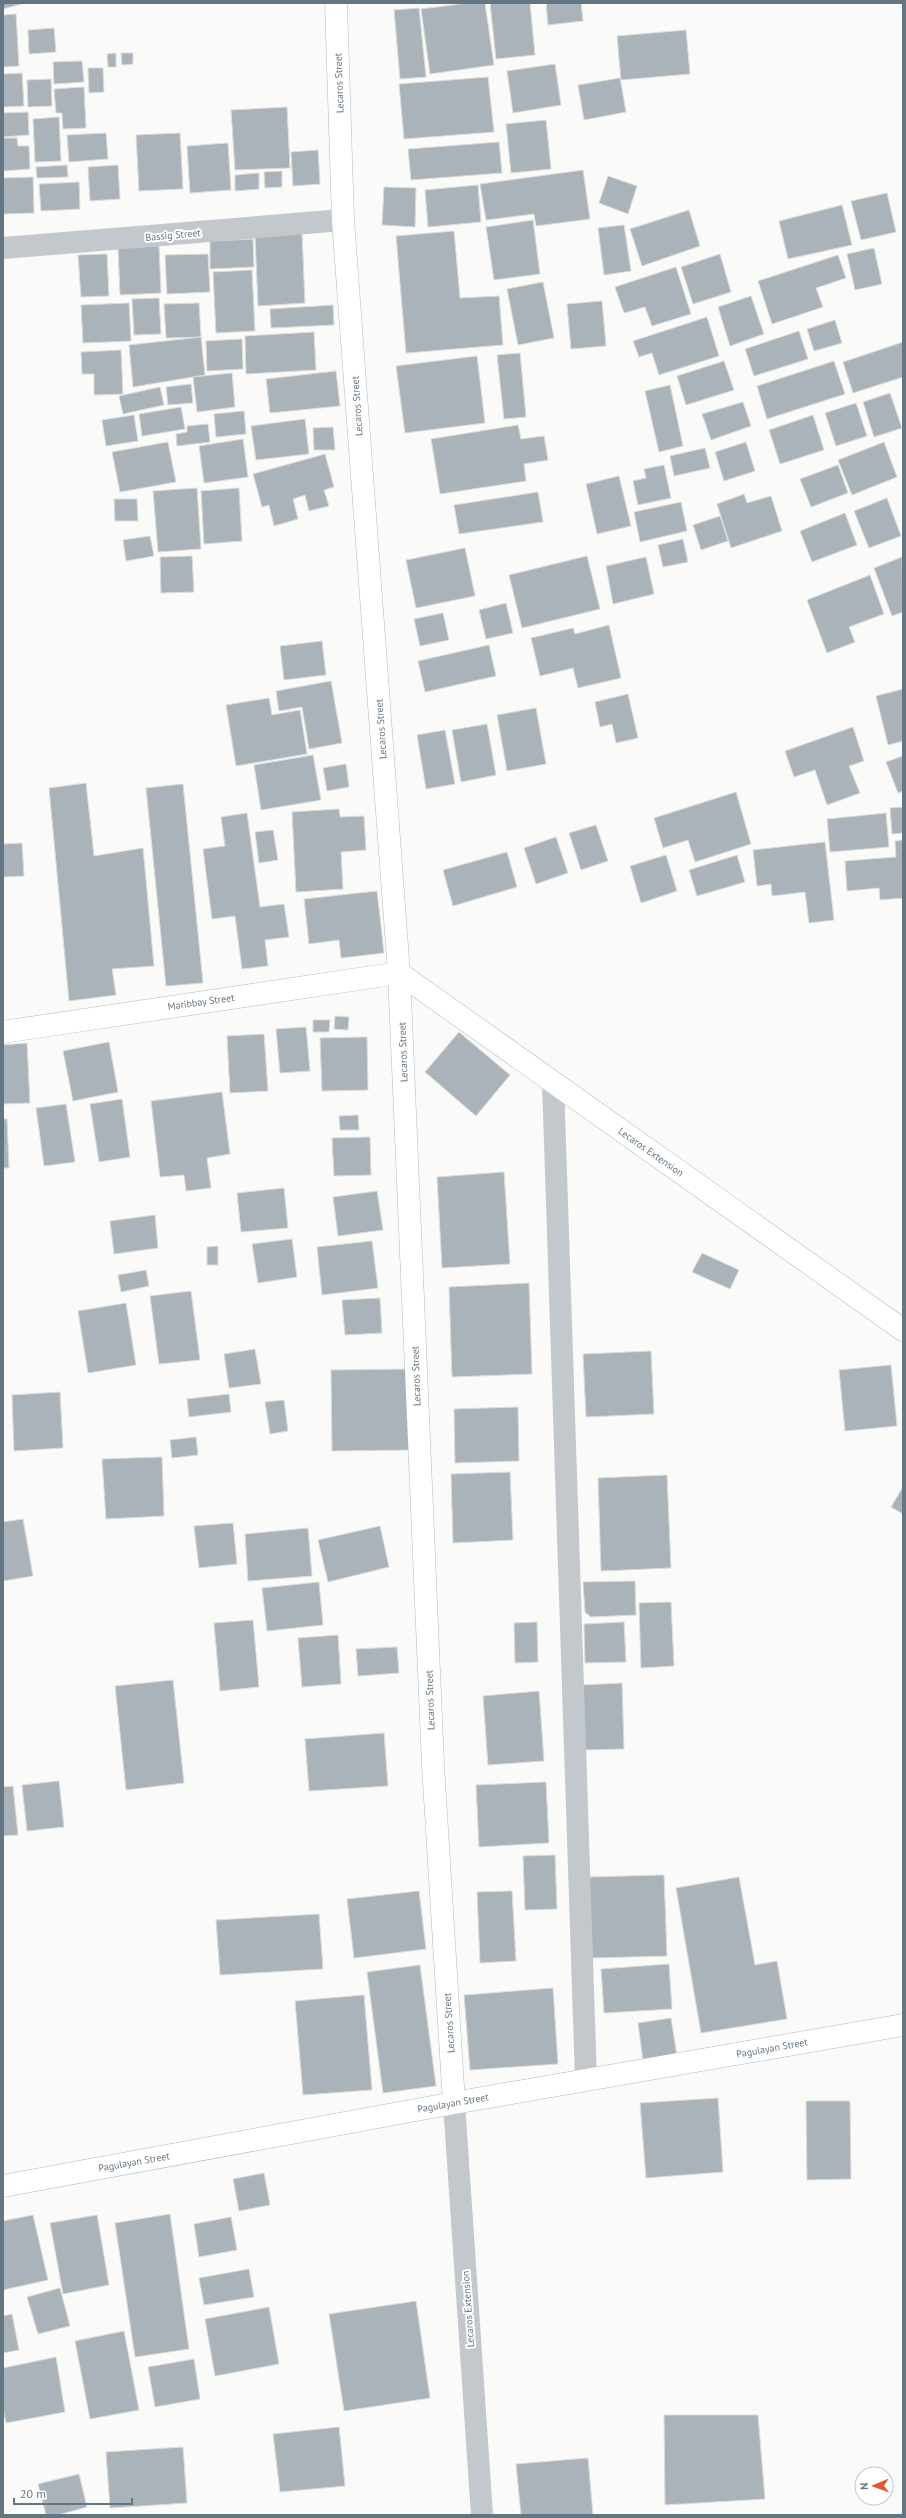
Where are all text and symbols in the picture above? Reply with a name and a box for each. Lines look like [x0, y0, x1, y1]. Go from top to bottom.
street label: Lecaros Street [331, 52, 347, 113]
street label: Bassig Street [145, 226, 202, 244]
street label: Lecaros Street [348, 375, 366, 436]
street label: Lecaros Street [372, 698, 390, 759]
street label: Maribbay Street [167, 991, 236, 1013]
street label: Lecaros Street [395, 1021, 411, 1082]
street label: Lecaros Extension [616, 1125, 686, 1179]
street label: Lecaros Street [408, 1345, 424, 1406]
street label: Lecaros Street [422, 1669, 438, 1730]
street label: Lecaros Street [440, 1992, 458, 2053]
street label: Pagulayan Street [735, 2035, 809, 2061]
street label: Pagulayan Street [416, 2090, 490, 2116]
street label: Pagulayan Street [97, 2149, 171, 2175]
street label: Lecaros Extension [459, 2270, 477, 2348]
north arrow [854, 2466, 894, 2506]
scale bar [14, 2480, 132, 2506]
text: N [857, 2482, 871, 2490]
text: 20 m [20, 2486, 46, 2501]

